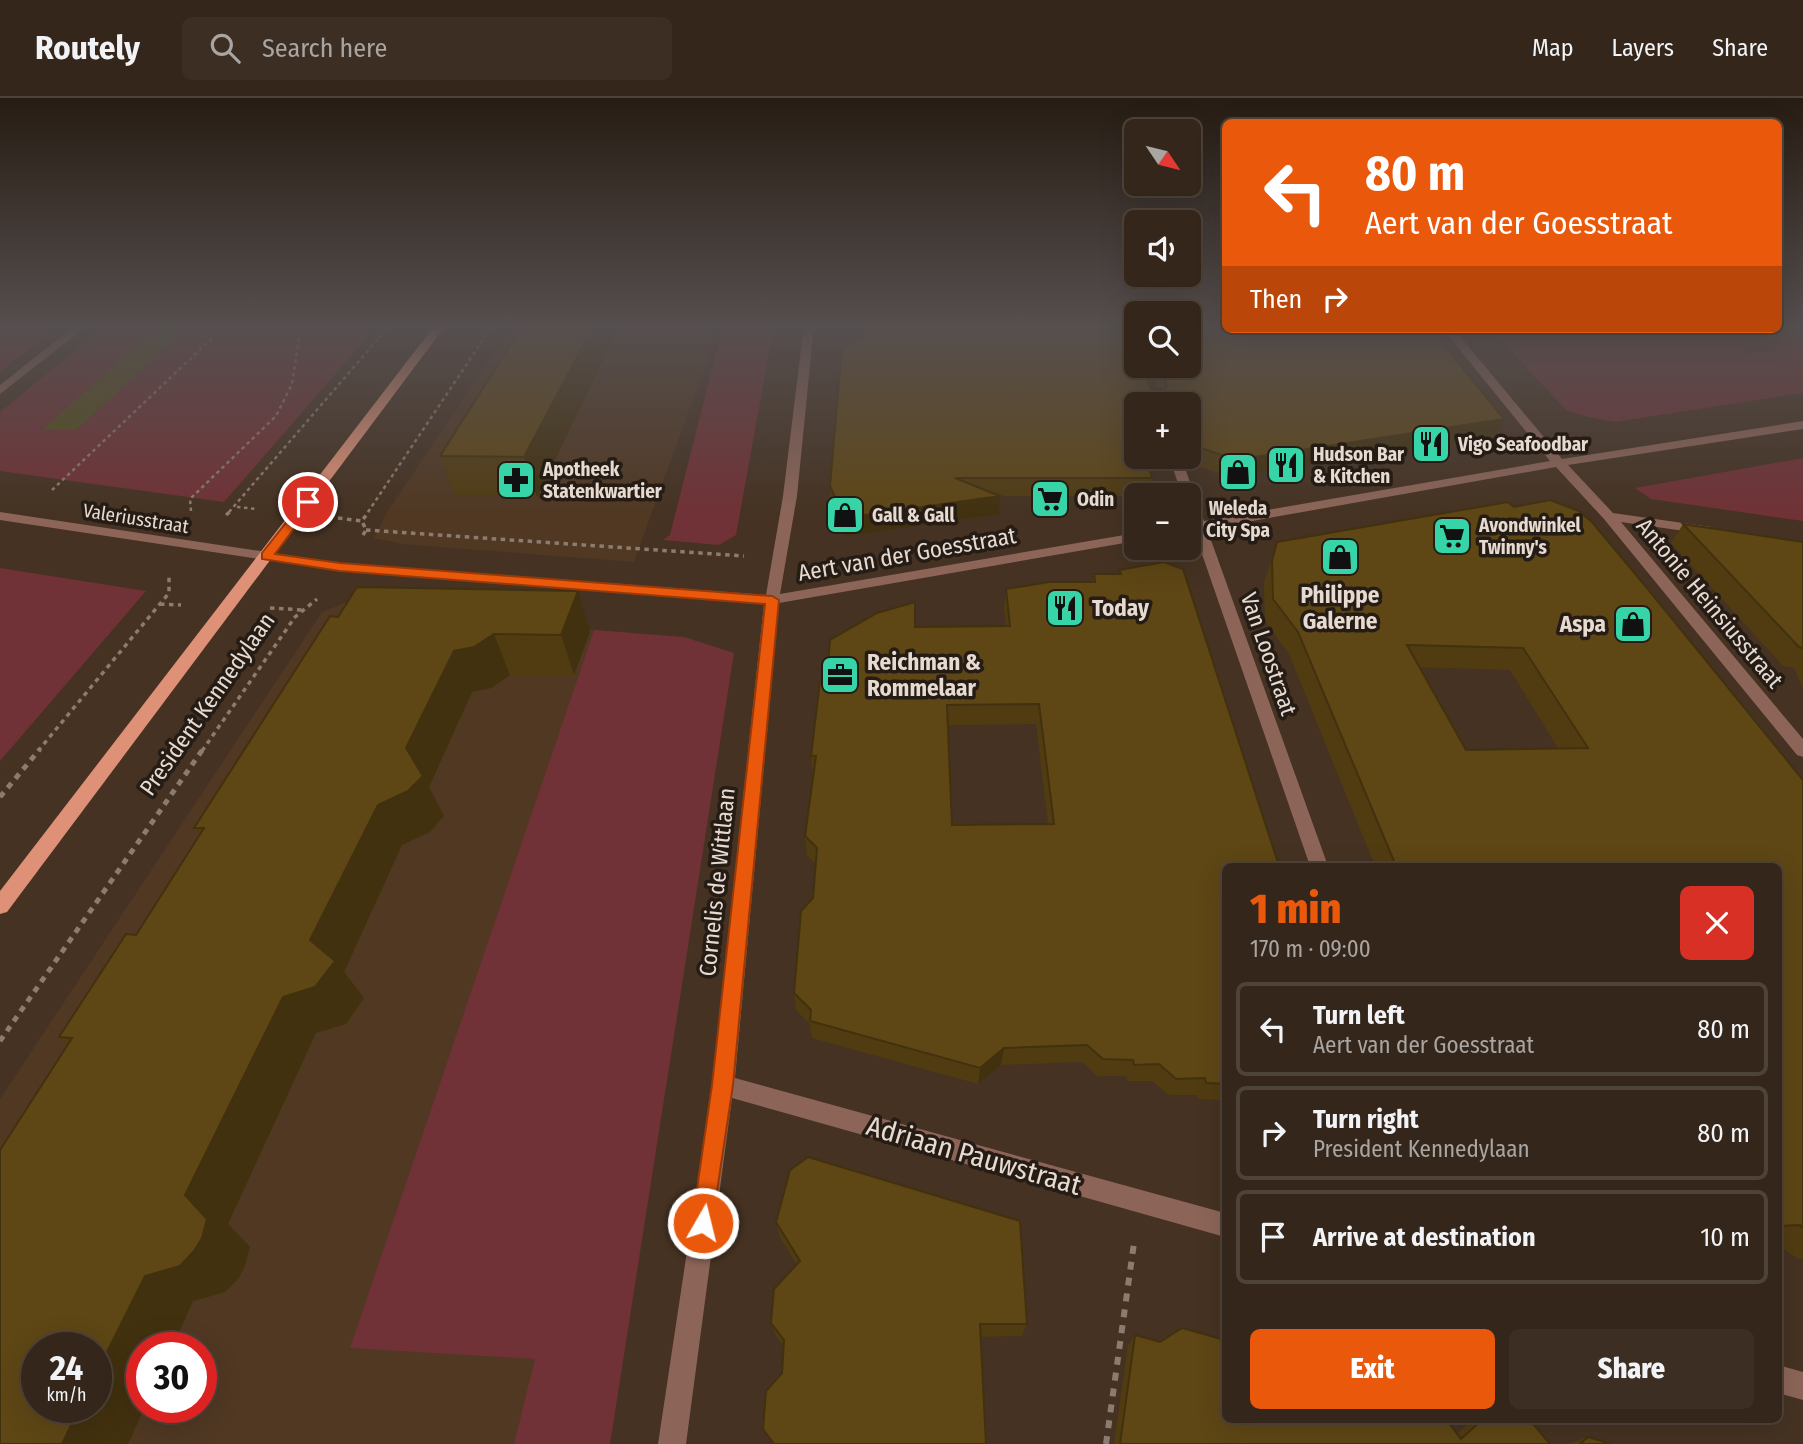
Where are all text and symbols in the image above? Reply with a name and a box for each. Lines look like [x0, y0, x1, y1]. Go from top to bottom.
search box [182, 17, 672, 80]
text: Routely [35, 28, 140, 68]
icon: search [206, 29, 244, 67]
text: Search here [262, 33, 387, 64]
text: Map [1532, 34, 1574, 62]
text: Layers [1612, 34, 1674, 62]
text: Share [1712, 34, 1768, 62]
north arrow [1124, 119, 1200, 196]
map controls [1124, 119, 1201, 560]
text: 80 m [1365, 144, 1465, 203]
icon: left [1250, 147, 1341, 238]
text: Aert van der Goesstraat [1365, 204, 1673, 242]
button: sound [1124, 210, 1201, 287]
icon: right [1316, 280, 1354, 318]
text: Then [1250, 284, 1302, 315]
button: search [1124, 301, 1201, 378]
button: + [1124, 392, 1201, 469]
restaurant icon: Vigo Seafoodbar [1410, 423, 1452, 465]
place label: Vigo Seafoodbar [1457, 433, 1589, 456]
place label: Hudson Bar & Kitchen [1313, 443, 1405, 488]
restaurant icon: Hudson Bar & Kitchen [1265, 444, 1307, 486]
shop icon: Weleda City Spa [1217, 451, 1259, 493]
place label: Apotheek Statenkwartier [542, 458, 663, 503]
pharmacy icon: Apotheek Statenkwartier [495, 459, 537, 501]
pin [278, 472, 338, 532]
supermarket icon: Odin [1029, 478, 1071, 520]
icon: arrive [289, 483, 327, 521]
button: − [1124, 483, 1201, 560]
place label: Odin [1077, 488, 1114, 511]
shop icon: Gall & Gall [824, 494, 866, 536]
place label: Weleda City Spa [1206, 497, 1270, 542]
street label: Valeriusstraat [81, 499, 191, 538]
place label: Gall & Gall [872, 504, 956, 527]
street label: Antonie Heinsiusstraat [1631, 512, 1790, 694]
place label: Avondwinkel Twinny's [1478, 514, 1582, 559]
supermarket icon: Avondwinkel Twinny's [1431, 515, 1473, 557]
street label: Aert van der Goesstraat [796, 521, 1019, 587]
shop icon: Philippe Galerne [1319, 536, 1361, 578]
place label: Philippe Galerne [1301, 581, 1380, 635]
restaurant icon: Today [1044, 587, 1086, 629]
street label: Van Loostraat [1235, 589, 1303, 720]
place label: Today [1092, 594, 1150, 622]
shop icon: Aspa [1612, 603, 1654, 645]
street label: President Kennedylaan [133, 607, 281, 801]
place label: Aspa [1559, 610, 1606, 638]
place label: Reichman & Rommelaar [867, 648, 981, 702]
office icon: Reichman & Rommelaar [819, 654, 861, 696]
street label: Cornelis de Wittlaan [693, 786, 741, 978]
text: 1 min [1250, 884, 1341, 934]
button: close [1680, 886, 1754, 960]
text: 170 m · 09:00 [1250, 935, 1371, 963]
text: Turn left [1313, 1000, 1405, 1031]
icon: left [1254, 1010, 1292, 1048]
text: 80 m [1697, 1014, 1750, 1045]
text: Aert van der Goesstraat [1313, 1031, 1534, 1059]
text: Turn right [1313, 1104, 1419, 1135]
street label: Adriaan Pauwstraat [863, 1109, 1086, 1202]
icon: right [1254, 1114, 1292, 1152]
text: 80 m [1697, 1118, 1750, 1149]
text: President Kennedylaan [1313, 1135, 1530, 1163]
position arrow [666, 1186, 740, 1260]
icon: arrive [1254, 1218, 1292, 1256]
text: Arrive at destination [1313, 1222, 1536, 1253]
text: 10 m [1700, 1222, 1750, 1253]
button: Exit [1250, 1329, 1495, 1409]
button: Share [1509, 1329, 1754, 1409]
speed limit sign: 30 [126, 1332, 217, 1423]
text: 24 [50, 1347, 83, 1389]
text: km/h [46, 1384, 87, 1406]

